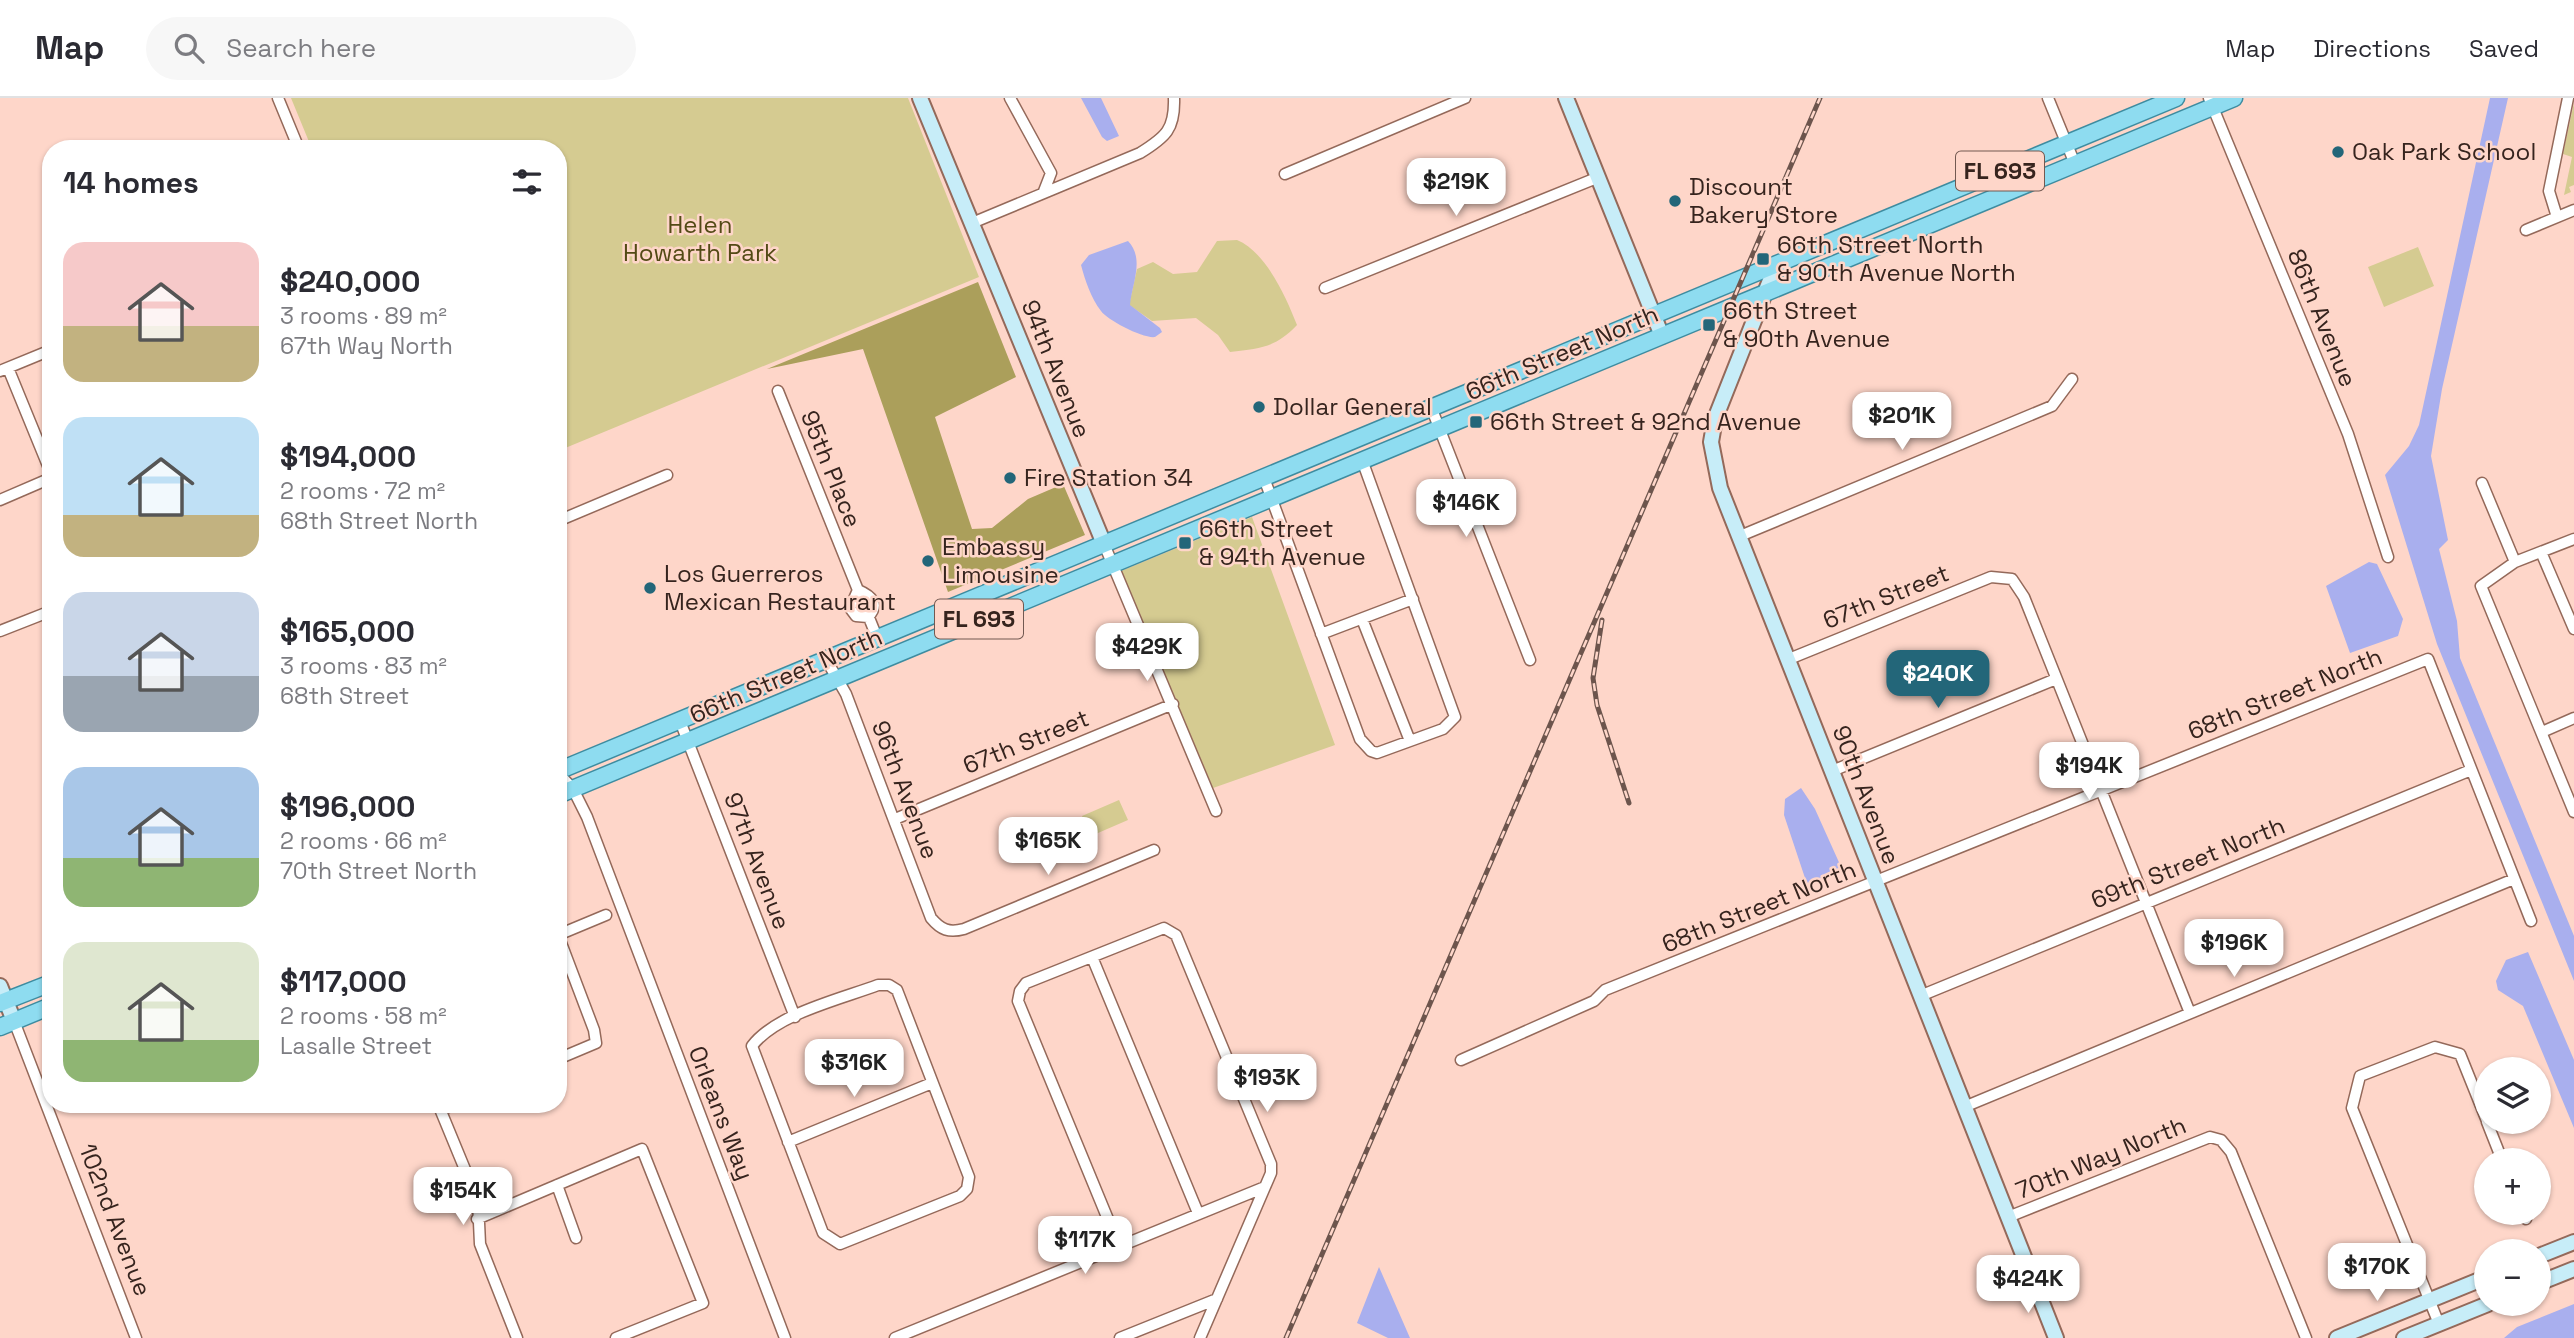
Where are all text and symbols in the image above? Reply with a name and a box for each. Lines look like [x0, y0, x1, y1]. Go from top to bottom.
search box [146, 17, 636, 80]
text: Map [35, 27, 104, 69]
icon: search [170, 29, 208, 67]
text: Search here [226, 31, 376, 65]
text: Map [2225, 33, 2275, 64]
text: Directions [2313, 33, 2431, 64]
text: Saved [2469, 33, 2539, 64]
place label: Oak Park School [2352, 136, 2536, 167]
marker: Oak Park School [2330, 144, 2346, 160]
road number: FL 693 [1956, 152, 2044, 190]
pin: $219K [1407, 158, 1505, 218]
text: 14 homes [63, 163, 199, 202]
icon: filters [508, 163, 546, 201]
text: $219K [1423, 166, 1489, 196]
place label: Discount Bakery Store [1689, 171, 1838, 230]
marker: Discount Bakery Store [1667, 193, 1683, 209]
park label: Helen Howarth Park [623, 209, 777, 268]
place label: 66th Street North & 90th Avenue North [1777, 229, 2016, 288]
street label: 86th Avenue [2281, 244, 2364, 391]
marker: 66th Street North & 90th Avenue North [1755, 251, 1771, 267]
text: $240,000 [280, 262, 420, 301]
icon: home [119, 270, 203, 354]
street label: 94th Avenue [1015, 295, 1098, 442]
place label: 66th Street & 90th Avenue [1723, 295, 1890, 354]
street label: 66th Street North [1461, 298, 1663, 407]
text: 3 rooms · 89 m² [280, 301, 447, 331]
marker: 66th Street & 90th Avenue [1701, 317, 1717, 333]
text: 67th Way North [280, 331, 453, 361]
place label: Dollar General [1273, 391, 1432, 422]
pin: $201K [1853, 392, 1951, 452]
marker: Dollar General [1251, 399, 1267, 415]
text: $201K [1868, 400, 1936, 430]
street label: 95th Place [794, 406, 869, 532]
place label: 66th Street & 92nd Avenue [1490, 406, 1801, 437]
marker: 66th Street & 92nd Avenue [1468, 414, 1484, 430]
text: $194,000 [280, 437, 416, 476]
icon: home [119, 445, 203, 529]
place label: Fire Station 34 [1024, 462, 1193, 493]
marker: Fire Station 34 [1002, 470, 1018, 486]
text: 2 rooms · 72 m² [280, 476, 445, 506]
pin: $146K [1417, 480, 1515, 539]
text: $146K [1432, 487, 1500, 517]
text: 68th Street North [280, 506, 478, 536]
place label: 66th Street & 94th Avenue [1199, 513, 1366, 572]
place label: Embassy Limousine [942, 531, 1059, 590]
marker: 66th Street & 94th Avenue [1177, 535, 1193, 551]
marker: Embassy Limousine [920, 553, 936, 569]
street label: 67th Street [1818, 557, 1953, 636]
place label: Los Guerreros Mexican Restaurant [664, 558, 896, 617]
marker: Los Guerreros Mexican Restaurant [642, 580, 658, 596]
road number: FL 693 [935, 600, 1023, 638]
text: $165,000 [280, 612, 415, 651]
icon: home [119, 620, 203, 704]
street label: 66th Street North [685, 621, 887, 730]
pin: $429K [1098, 624, 1196, 683]
text: $429K [1112, 631, 1182, 661]
street label: 68th Street North [2183, 640, 2386, 747]
pin: $240K [1889, 650, 1987, 710]
text: 3 rooms · 83 m² [280, 651, 447, 681]
text: $240K [1902, 658, 1974, 688]
text: 68th Street [280, 681, 409, 711]
street label: 67th Street [958, 702, 1093, 781]
street label: 96th Avenue [865, 716, 946, 863]
street label: 90th Avenue [1826, 721, 1907, 869]
pin: $194K [2040, 742, 2138, 802]
text: $194K [2055, 750, 2123, 780]
text: $196,000 [280, 787, 416, 826]
street label: 97th Avenue [717, 788, 798, 934]
icon: home [119, 795, 203, 879]
street label: 69th Street North [2086, 810, 2289, 916]
pin: $165K [999, 818, 1097, 877]
text: $165K [1015, 825, 1081, 855]
text: 2 rooms · 66 m² [280, 826, 447, 856]
street label: 68th Street North [1657, 853, 1860, 960]
text: 70th Street North [280, 856, 477, 886]
pin: $196K [2185, 920, 2283, 979]
text: $196K [2200, 927, 2268, 957]
text: $117,000 [280, 962, 407, 1001]
icon: home [119, 970, 203, 1054]
text: 2 rooms · 58 m² [280, 1001, 447, 1031]
text: Lasalle Street [280, 1031, 432, 1061]
pin: $316K [805, 1040, 903, 1099]
street label: Orleans Way [682, 1041, 761, 1184]
text: $316K [821, 1047, 887, 1077]
pin: $193K [1218, 1054, 1316, 1114]
map controls [2474, 1057, 2551, 1316]
button: layers [2474, 1057, 2551, 1134]
text: $193K [1234, 1062, 1300, 1092]
street label: 70th Way North [2011, 1109, 2191, 1206]
street label: 102nd Avenue [72, 1139, 159, 1300]
button: + [2474, 1148, 2551, 1225]
pin: $154K [414, 1168, 512, 1227]
text: $154K [429, 1175, 497, 1205]
pin: $117K [1036, 1216, 1134, 1276]
text: $117K [1054, 1224, 1116, 1254]
button: − [2474, 1239, 2551, 1316]
pin: $170K [2328, 1244, 2426, 1303]
text: $170K [2344, 1251, 2410, 1281]
pin: $424K [1979, 1256, 2077, 1315]
text: $424K [1993, 1263, 2063, 1293]

